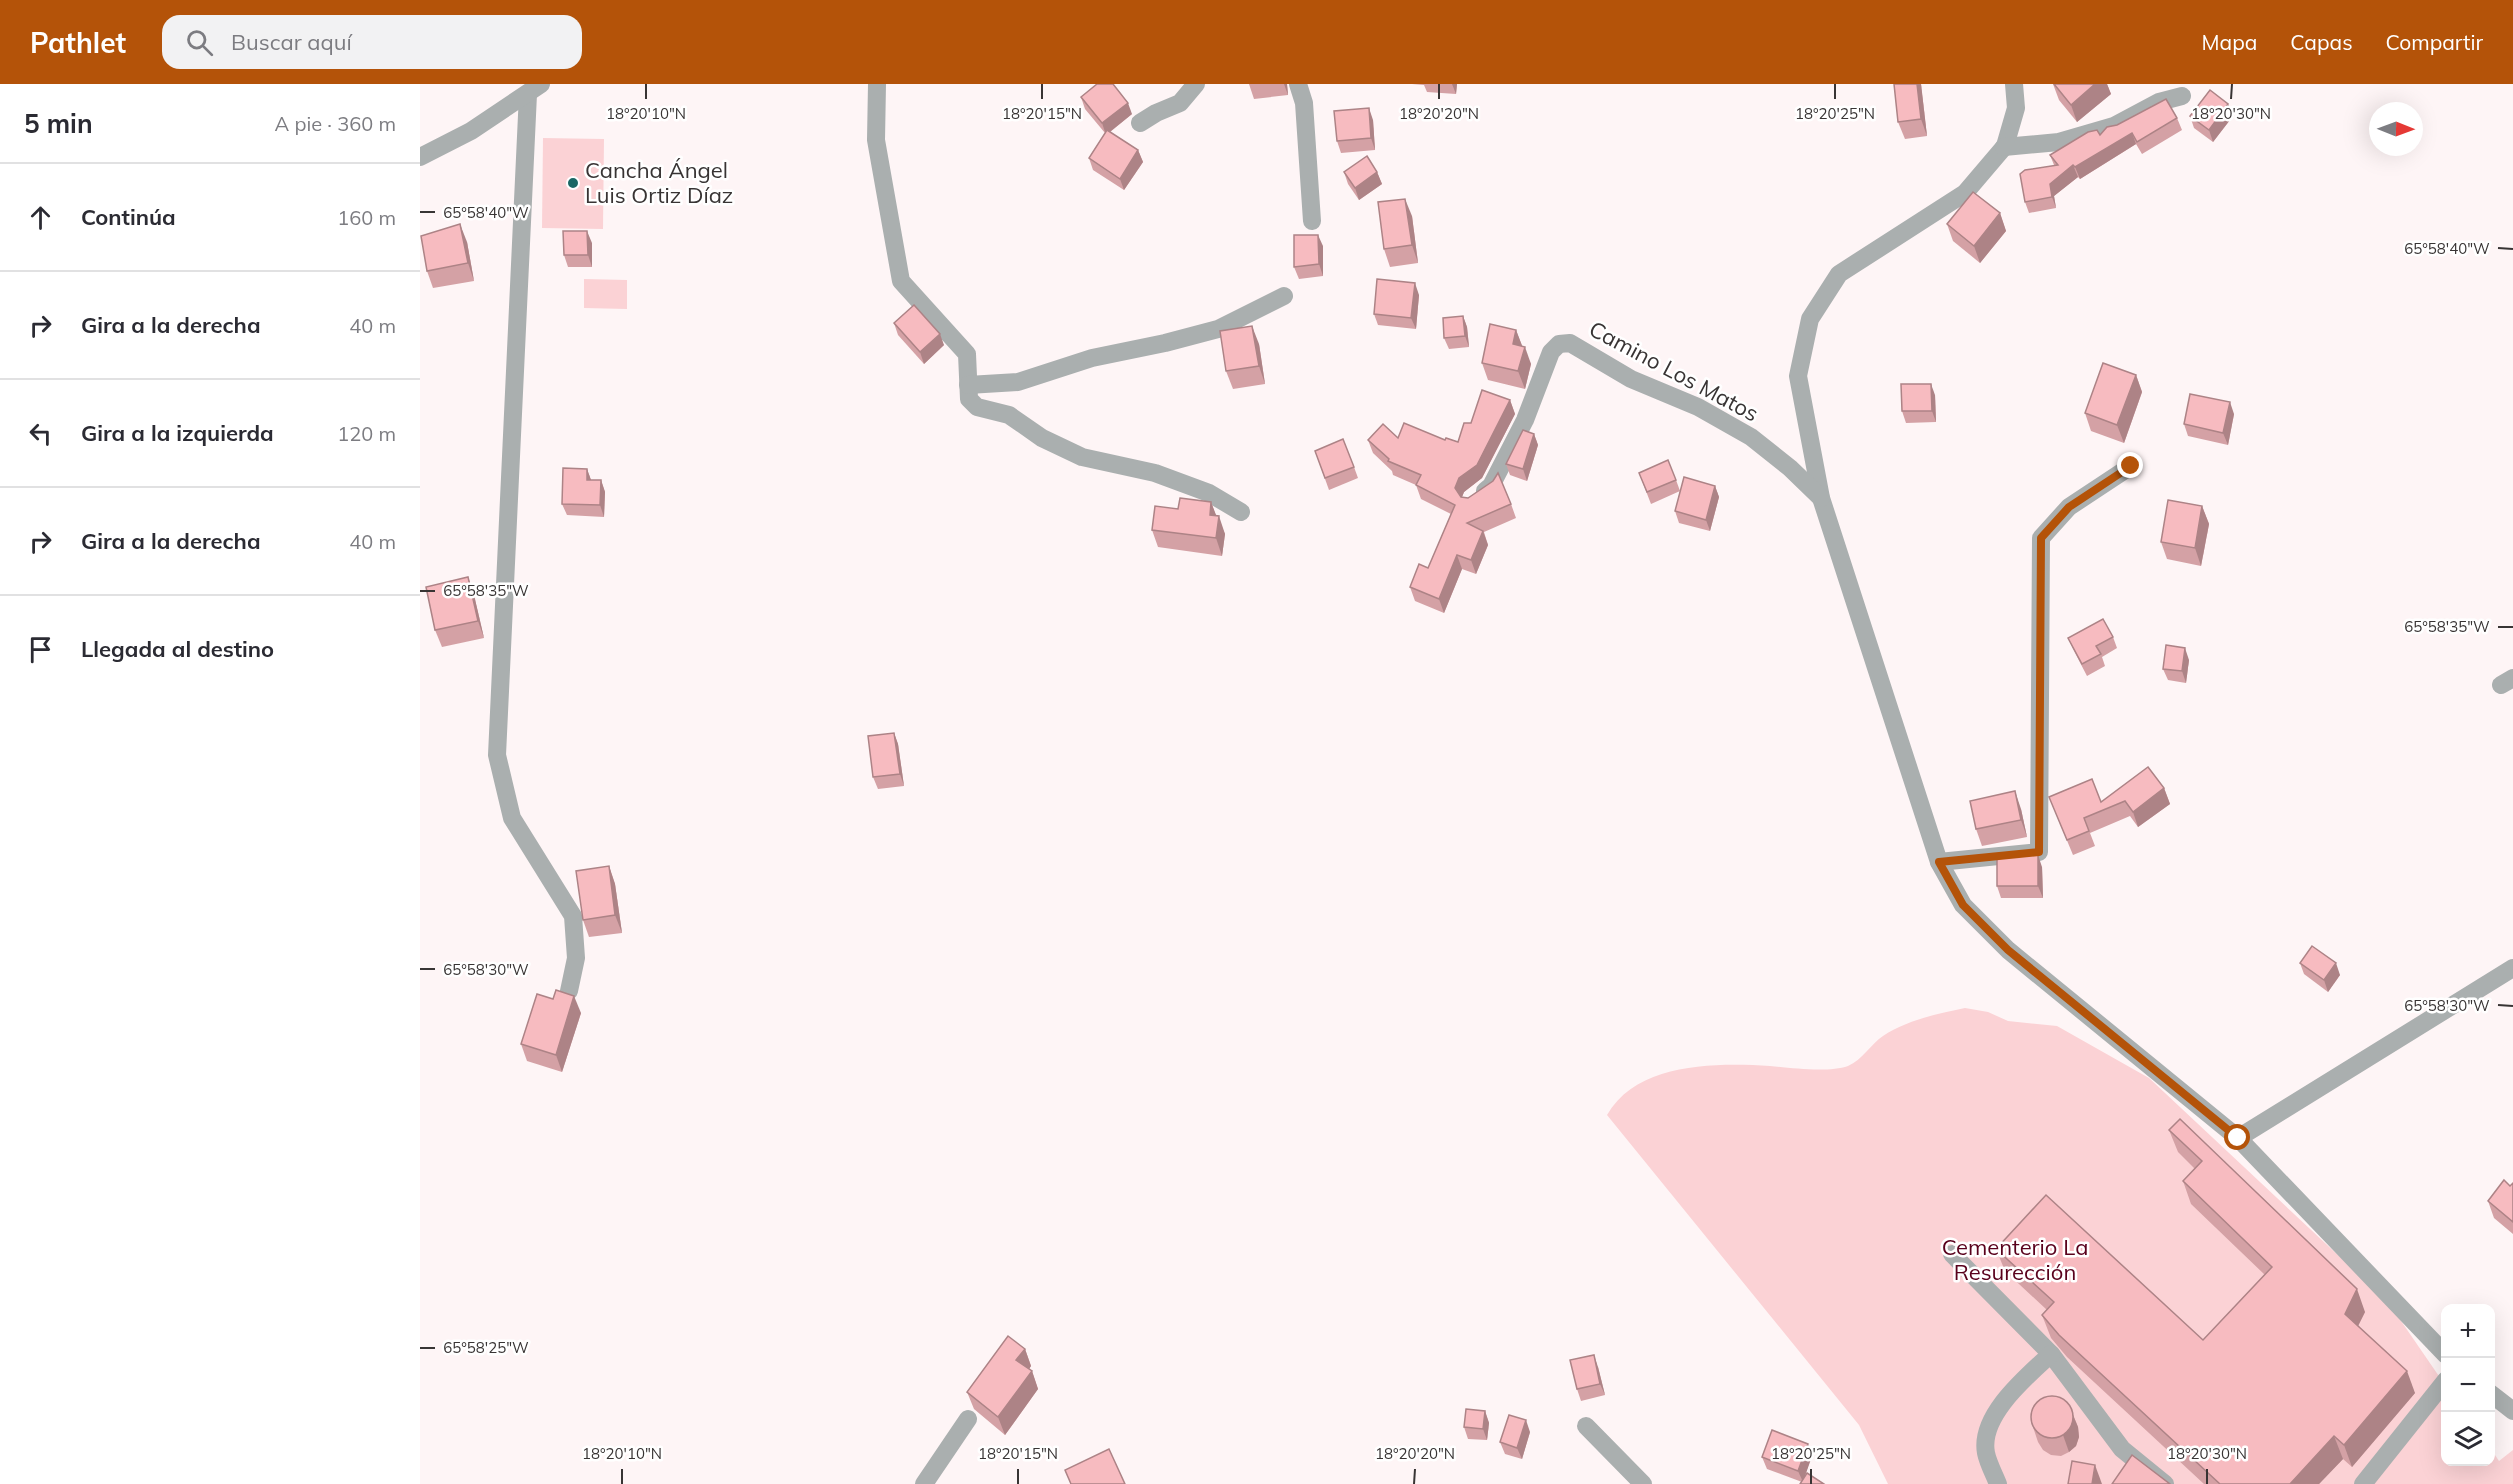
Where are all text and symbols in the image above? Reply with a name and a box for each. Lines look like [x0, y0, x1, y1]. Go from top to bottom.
search box [162, 15, 582, 69]
text: Pathlet [30, 25, 126, 60]
icon: search [183, 26, 216, 59]
text: Buscar aquí [231, 28, 352, 56]
text: Mapa [2202, 29, 2257, 55]
text: Capas [2290, 29, 2353, 55]
text: Compartir [2386, 29, 2483, 55]
north arrow [2369, 102, 2423, 156]
text: 18°20'10"N [606, 104, 686, 123]
text: 18°20'15"N [1002, 104, 1082, 123]
text: 18°20'20"N [1399, 104, 1479, 123]
text: 18°20'25"N [1795, 104, 1875, 123]
text: 18°20'30"N [2191, 104, 2271, 123]
text: 5 min [24, 107, 93, 140]
text: A pie · 360 m [275, 111, 396, 136]
place label: Cancha Ángel Luis Ortiz Díaz [585, 156, 733, 209]
marker: Cancha Ángel Luis Ortiz Díaz [566, 176, 580, 190]
icon: ahead [24, 201, 57, 234]
text: Continúa [81, 203, 176, 231]
text: 65°58'40"W [443, 203, 529, 222]
text: 160 m [337, 205, 396, 230]
text: 65°58'40"W [2404, 239, 2490, 258]
icon: right [24, 309, 57, 342]
text: Gira a la derecha [81, 311, 261, 339]
text: 40 m [349, 313, 396, 338]
street label: Camino Los Matos [1584, 315, 1764, 427]
icon: left [24, 417, 57, 450]
text: Gira a la izquierda [81, 419, 274, 447]
text: 120 m [337, 421, 396, 446]
route end [2117, 452, 2143, 478]
icon: right [24, 525, 57, 558]
text: Gira a la derecha [81, 527, 261, 555]
text: 40 m [349, 529, 396, 554]
text: 65°58'35"W [443, 581, 529, 600]
text: 65°58'35"W [2404, 617, 2490, 636]
icon: arrive [24, 633, 57, 666]
text: Llegada al destino [81, 635, 274, 663]
text: 65°58'30"W [443, 960, 529, 979]
text: 65°58'30"W [2404, 996, 2490, 1015]
route start [2224, 1124, 2250, 1150]
park label: Cementerio La Resurección [1942, 1233, 2088, 1286]
map controls [2441, 1304, 2495, 1466]
button: + [2441, 1304, 2495, 1358]
text: 65°58'25"W [443, 1338, 529, 1357]
button: − [2441, 1358, 2495, 1412]
button: layers [2441, 1412, 2495, 1466]
text: 18°20'10"N [582, 1444, 662, 1463]
text: 18°20'15"N [978, 1444, 1058, 1463]
text: 18°20'20"N [1375, 1444, 1455, 1463]
text: 18°20'25"N [1771, 1444, 1851, 1463]
text: 18°20'30"N [2167, 1444, 2247, 1463]

